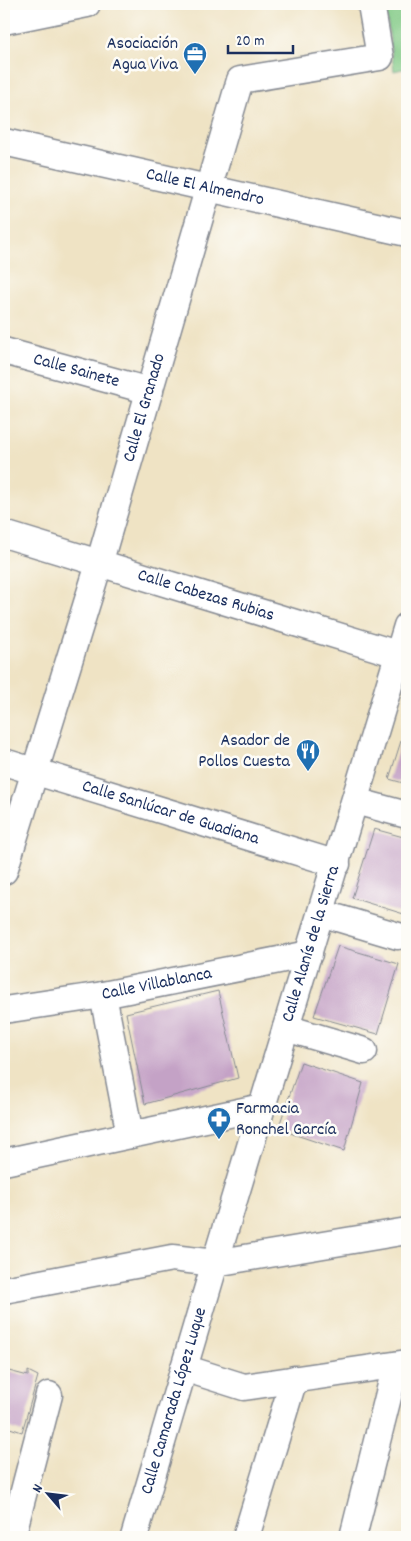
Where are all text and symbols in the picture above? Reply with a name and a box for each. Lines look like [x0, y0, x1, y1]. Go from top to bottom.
scale bar [228, 22, 294, 54]
text: 20 m [236, 31, 264, 53]
place label: Asociación Agua Viva [107, 32, 179, 78]
office icon: Asociación Agua Viva [182, 41, 208, 75]
street label: Calle El Almendro [143, 162, 266, 213]
street label: Calle Sainete [30, 347, 122, 395]
street label: Calle El Granado [117, 351, 172, 465]
street label: Calle Cabezas Rubias [134, 563, 277, 628]
place label: Asador de Pollos Cuesta [198, 729, 291, 775]
restaurant icon: Asador de Pollos Cuesta [295, 738, 321, 772]
street label: Calle Sanlúcar de Guadiana [79, 774, 263, 852]
street label: Calle Alanís de la Sierra [276, 862, 347, 1025]
street label: Calle Villablanca [100, 961, 215, 1007]
place label: Farmacia Ronchel García [236, 1097, 337, 1143]
pharmacy icon: Farmacia Ronchel García [206, 1106, 232, 1140]
street label: Calle Camarada López Luque [135, 1304, 214, 1497]
north arrow [22, 1468, 72, 1518]
text: N [28, 1481, 49, 1497]

